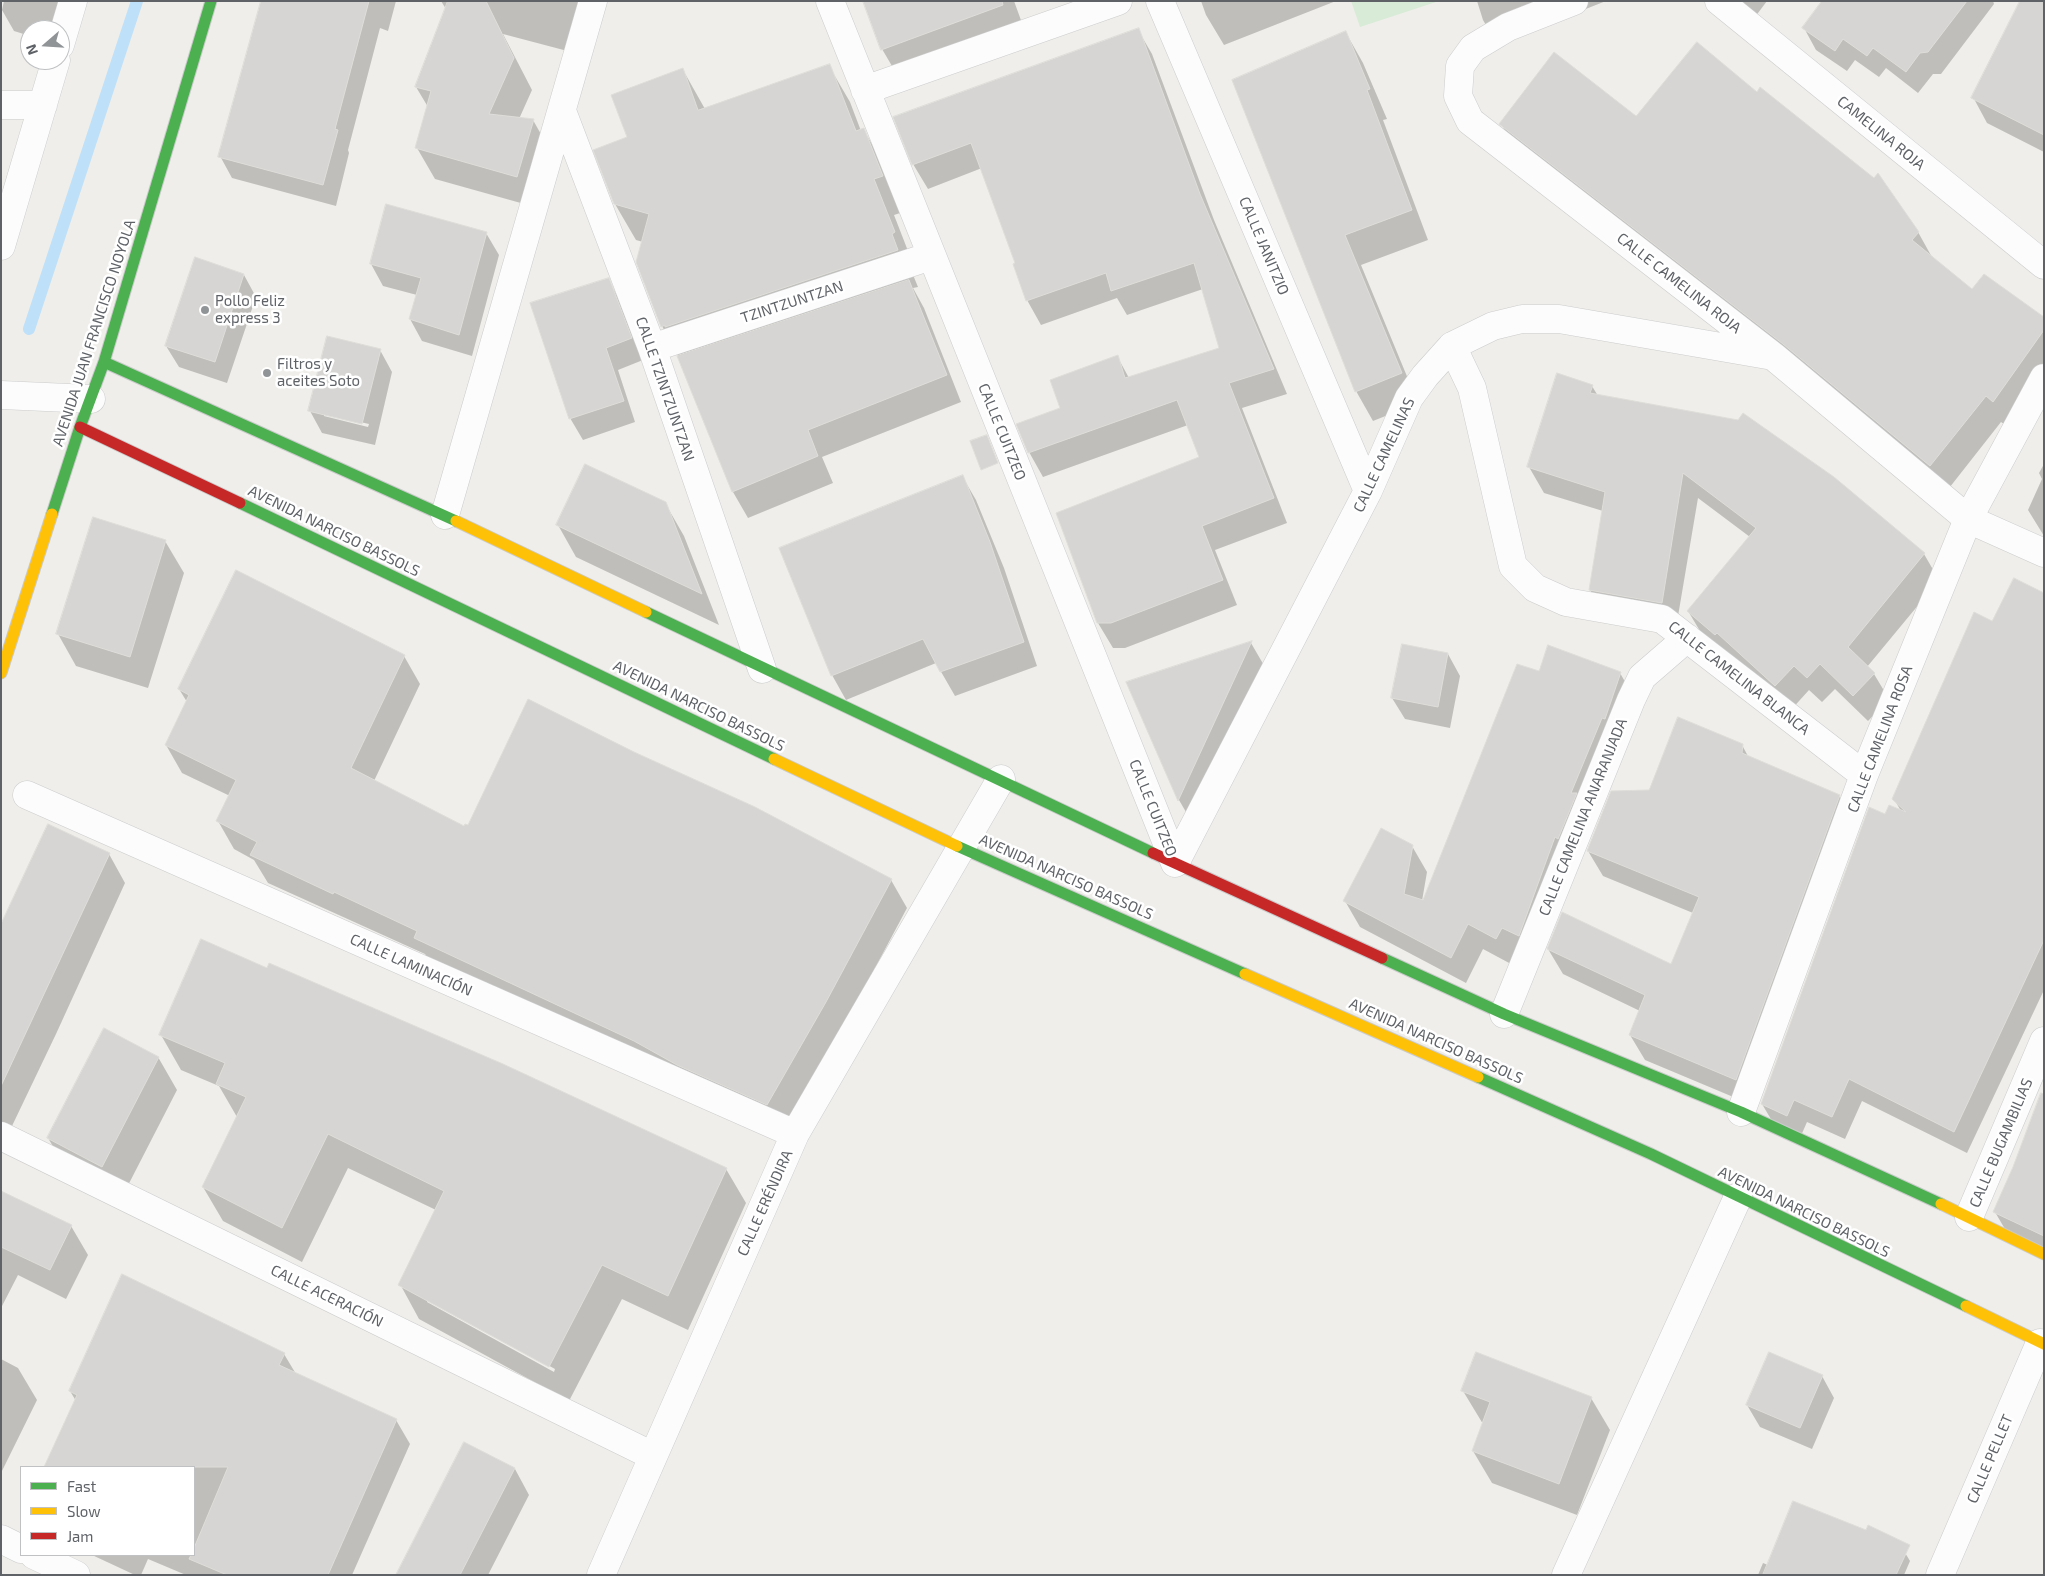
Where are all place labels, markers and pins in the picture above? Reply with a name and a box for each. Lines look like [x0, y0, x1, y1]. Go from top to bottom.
place label: Pollo Feliz express 3 [215, 292, 285, 327]
marker: Pollo Feliz express 3 [199, 304, 211, 316]
place label: Filtros y aceites Soto [277, 355, 360, 390]
marker: Filtros y aceites Soto [261, 367, 273, 379]

